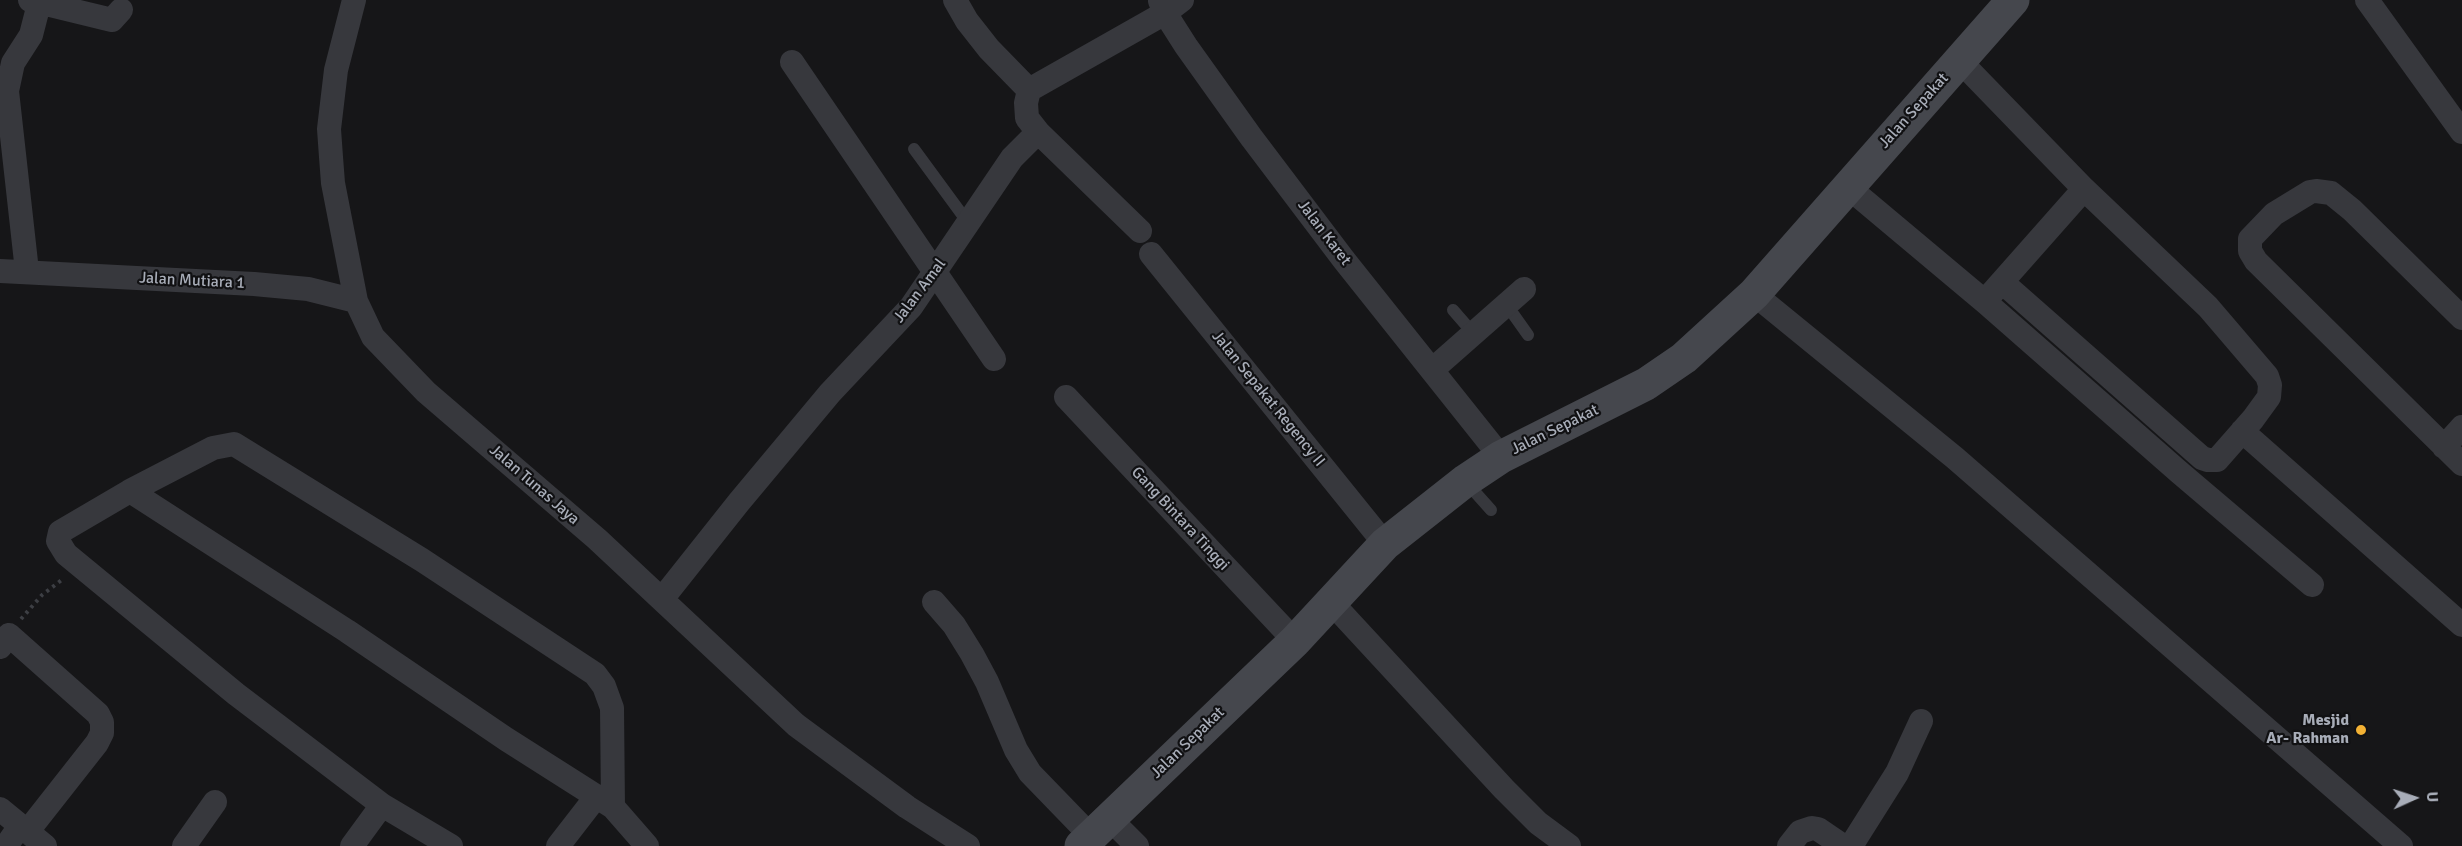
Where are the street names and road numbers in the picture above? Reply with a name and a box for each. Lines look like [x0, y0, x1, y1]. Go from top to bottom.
street label: Jalan Sepakat [1875, 69, 1953, 153]
street label: Jalan Karet [1293, 197, 1355, 269]
street label: Jalan Amal [890, 255, 950, 327]
street label: Jalan Mutiara 1 [139, 269, 245, 293]
street label: Jalan Sepakat Regency II [1207, 327, 1329, 471]
street label: Jalan Sepakat [1508, 401, 1602, 459]
street label: Jalan Tunas Jaya [485, 441, 583, 529]
street label: Gang Bintara Tinggi [1127, 463, 1233, 575]
street label: Jalan Sepakat [1147, 703, 1229, 783]

